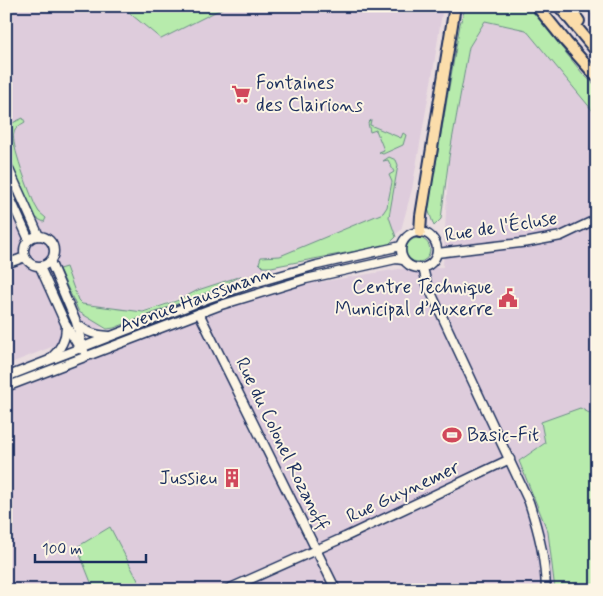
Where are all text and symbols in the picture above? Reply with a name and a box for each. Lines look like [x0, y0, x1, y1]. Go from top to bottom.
place label: Fontaines des Clairions [256, 71, 363, 118]
supermarket icon: Fontaines des Clairions [230, 83, 252, 105]
street label: Rue de l'Écluse [443, 205, 559, 248]
street label: Avenue Haussmann [116, 259, 278, 339]
place label: Centre Technique Municipal d’Auxerre [335, 275, 493, 322]
public building icon: Centre Technique Municipal d’Auxerre [497, 287, 519, 309]
street label: Rue du Colonel Rozanoff [229, 353, 335, 535]
place label: Basic-Fit [467, 423, 539, 448]
sports icon: Basic-Fit [441, 424, 463, 446]
street label: Rue Guynemer [343, 455, 464, 529]
place label: Jussieu [159, 466, 217, 491]
building icon: Jussieu [221, 467, 243, 489]
scale bar [35, 531, 146, 563]
text: 100 m [42, 540, 82, 560]

